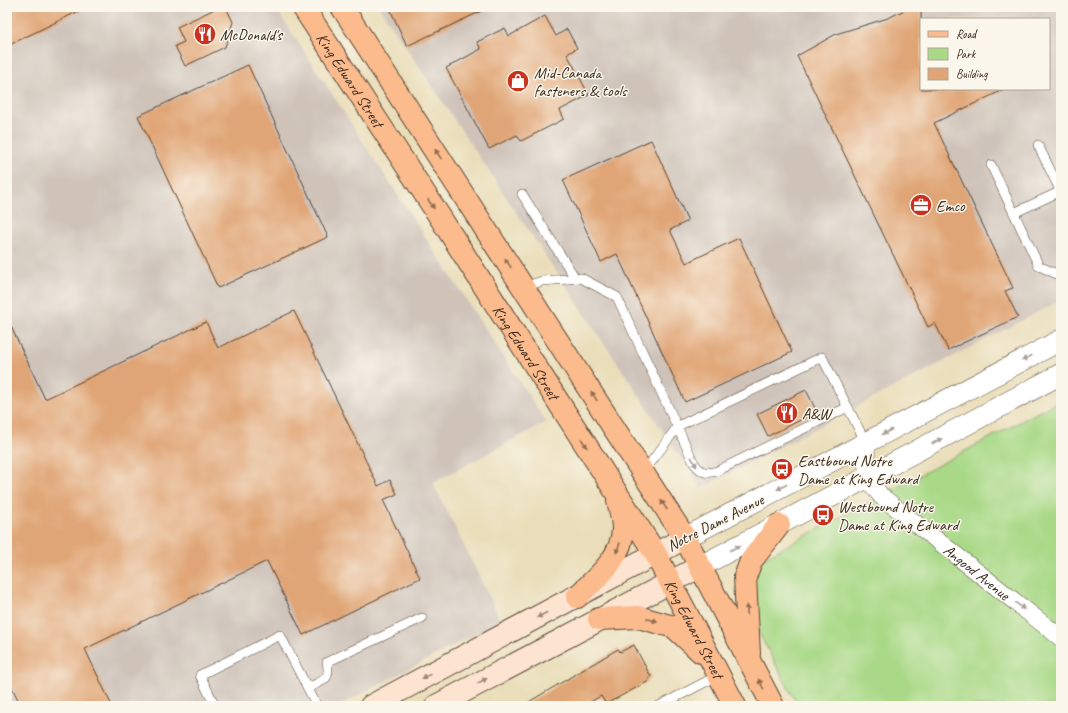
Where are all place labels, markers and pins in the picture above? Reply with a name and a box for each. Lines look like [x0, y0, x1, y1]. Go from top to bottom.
restaurant icon: McDonald's [192, 21, 218, 47]
place label: McDonald's [220, 25, 284, 45]
place label: Mid-Canada fasteners & tools [534, 63, 628, 101]
shop icon: Mid-Canada fasteners & tools [505, 68, 531, 94]
office icon: Emco [908, 192, 934, 218]
place label: Emco [936, 196, 966, 216]
restaurant icon: A&W [774, 400, 800, 426]
place label: A&W [802, 404, 834, 424]
place label: Eastbound Notre Dame at King Edward [798, 451, 921, 489]
bus stop icon: Eastbound Notre Dame at King Edward [769, 456, 795, 482]
place label: Westbound Notre Dame at King Edward [838, 497, 961, 535]
bus stop icon: Westbound Notre Dame at King Edward [810, 502, 836, 528]

